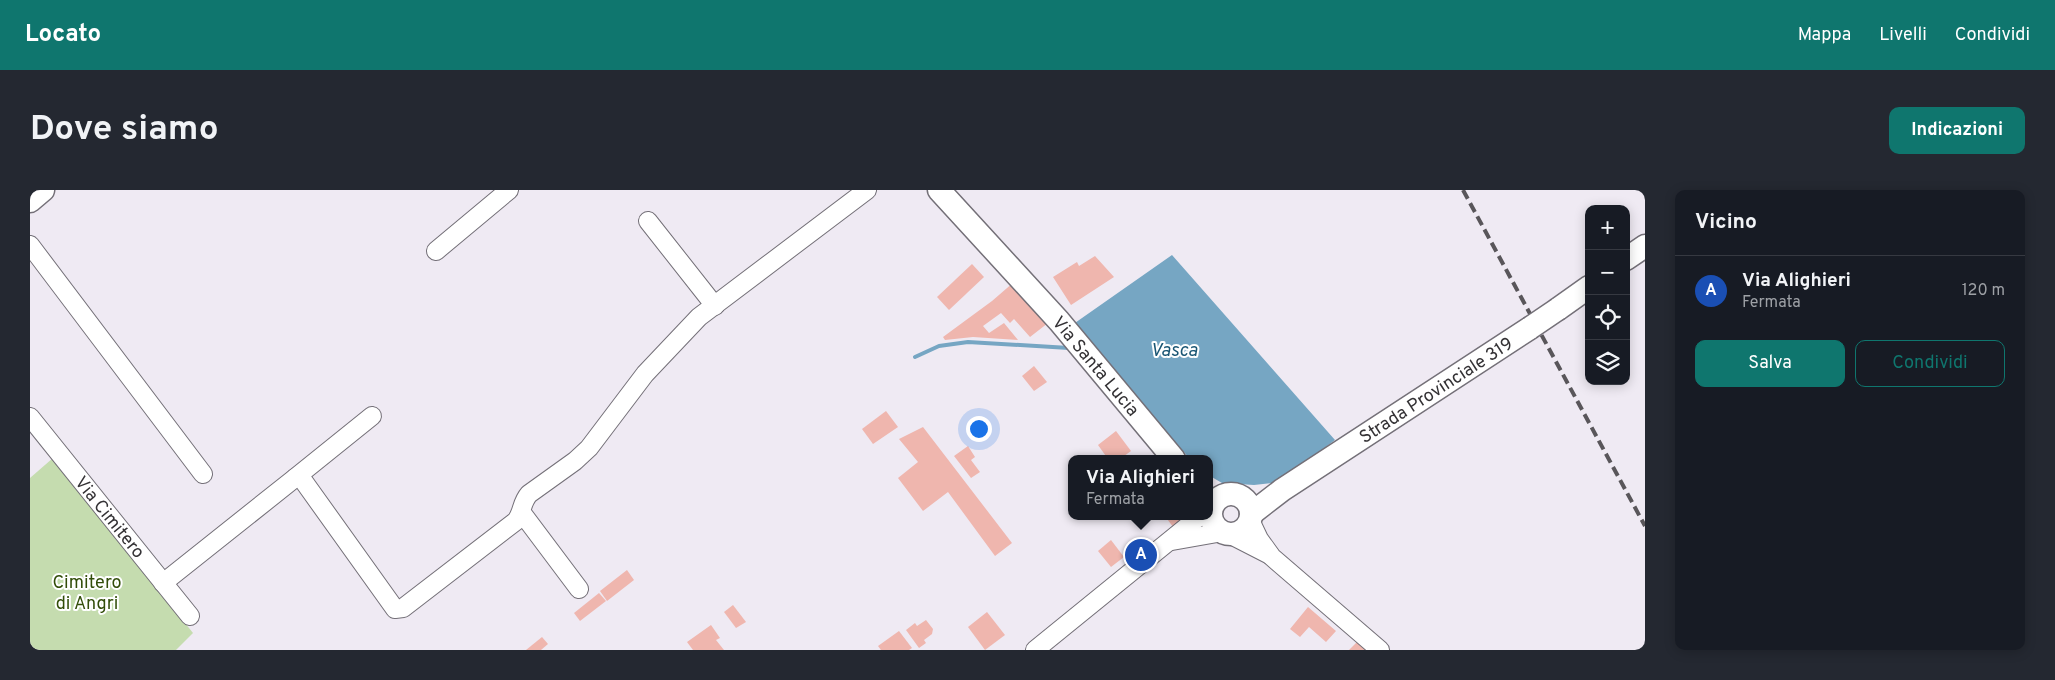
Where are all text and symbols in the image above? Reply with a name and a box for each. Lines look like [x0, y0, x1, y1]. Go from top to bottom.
text: Locato [25, 20, 101, 50]
text: Mappa [1798, 24, 1851, 47]
text: Livelli [1879, 24, 1927, 47]
text: Condividi [1955, 24, 2030, 47]
button: Indicazioni [1889, 107, 2025, 154]
text: Dove siamo [30, 108, 219, 152]
map controls [1585, 205, 1630, 385]
button: + [1585, 205, 1630, 250]
text: Vicino [1695, 209, 1757, 236]
button: − [1585, 250, 1630, 295]
text: Via Alighieri [1742, 269, 1851, 293]
text: A [1705, 281, 1717, 301]
text: 120 m [1962, 281, 2005, 301]
text: Fermata [1742, 293, 1801, 313]
button: locate [1585, 295, 1630, 340]
street label: Via Santa Lucia [1046, 312, 1143, 422]
street label: Strada Provinciale 319 [1356, 333, 1518, 450]
water label: Vasca [1150, 339, 1198, 363]
button: layers [1585, 340, 1630, 385]
button: Salva [1695, 340, 1845, 387]
button: Condividi [1855, 340, 2005, 387]
your location [966, 416, 992, 442]
popup [1068, 455, 1213, 520]
text: Via Alighieri [1086, 466, 1195, 490]
street label: Via Cimitero [69, 472, 149, 564]
text: Fermata [1086, 490, 1145, 510]
pin: A [1125, 536, 1157, 574]
park label: Cimitero di Angri [52, 572, 122, 616]

